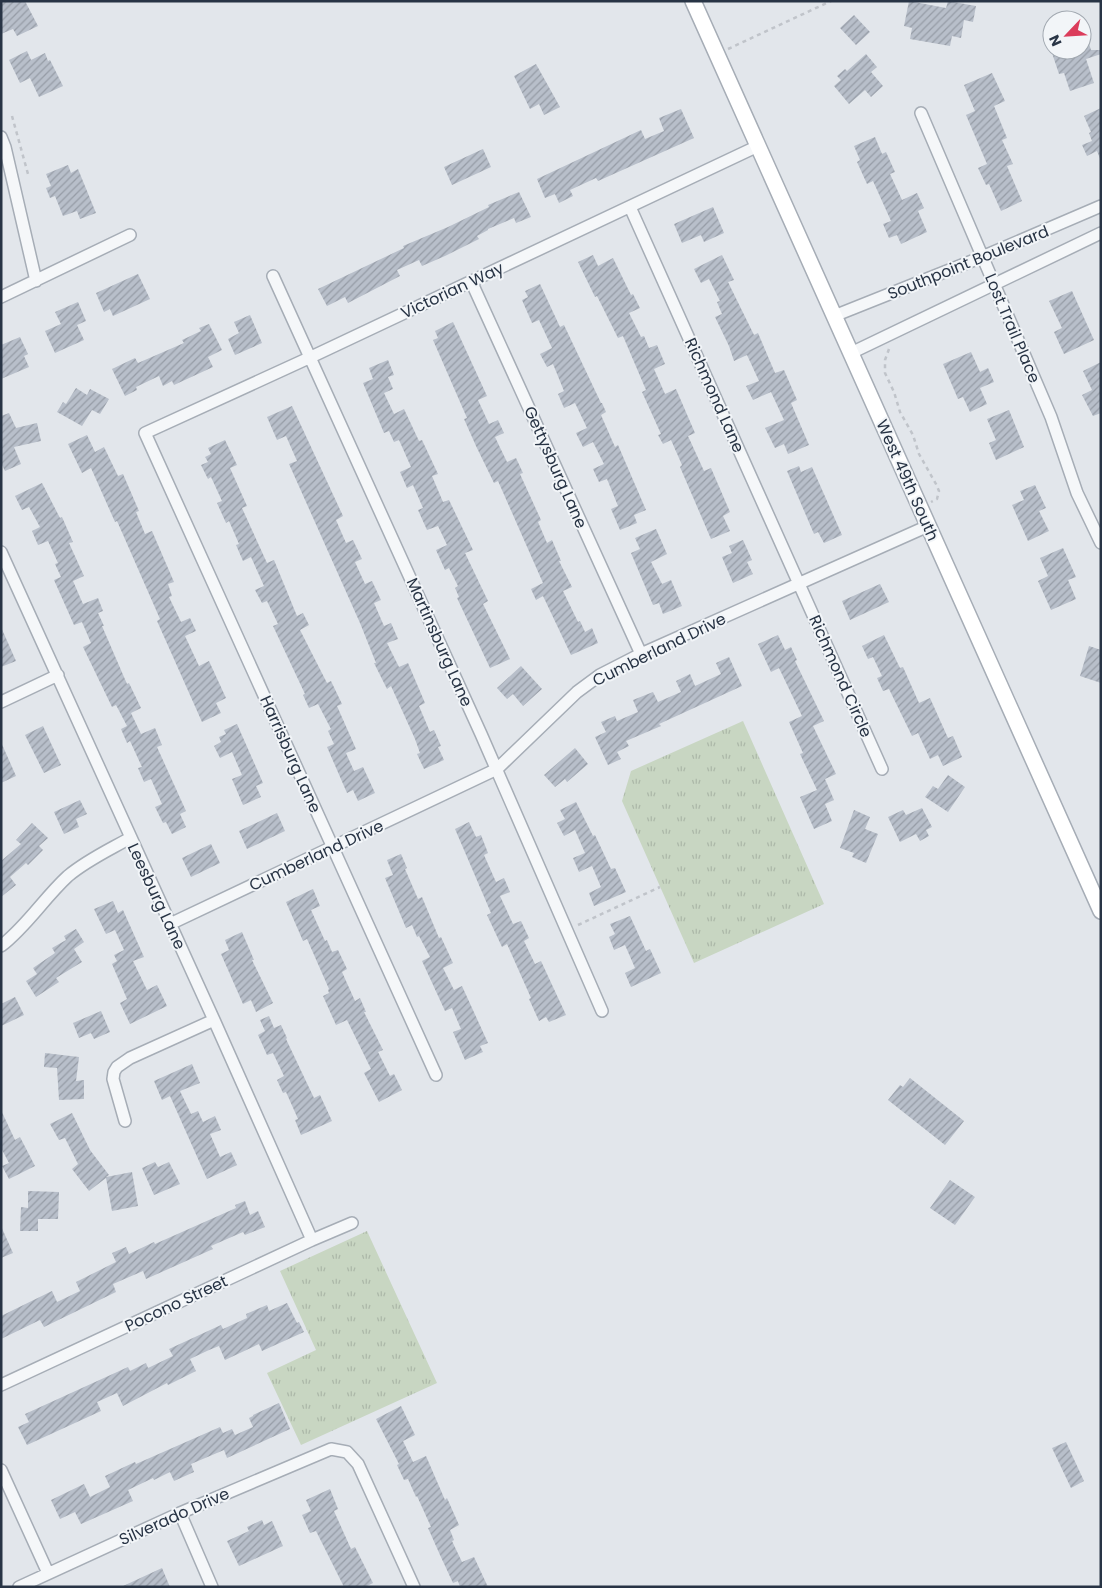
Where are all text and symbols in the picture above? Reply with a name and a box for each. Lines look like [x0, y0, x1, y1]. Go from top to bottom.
north arrow [1042, 10, 1092, 60]
text: N [1044, 31, 1067, 49]
street label: Southpoint Boulevard [884, 220, 1052, 305]
street label: Victorian Way [397, 257, 507, 324]
street label: Lost Trail Place [979, 270, 1046, 387]
street label: Richmond Lane [679, 334, 750, 456]
street label: Gettysburg Lane [518, 403, 593, 532]
street label: West 49th South [871, 416, 945, 544]
street label: Martinsburg Lane [401, 574, 478, 710]
street label: Cumberland Drive [589, 607, 730, 692]
street label: Richmond Circle [803, 611, 878, 741]
street label: Harrisburg Lane [254, 692, 327, 817]
street label: Cumberland Drive [245, 814, 387, 897]
street label: Leesburg Lane [122, 839, 191, 953]
street label: Pocono Street [121, 1269, 232, 1337]
street label: Silverado Drive [115, 1482, 233, 1551]

